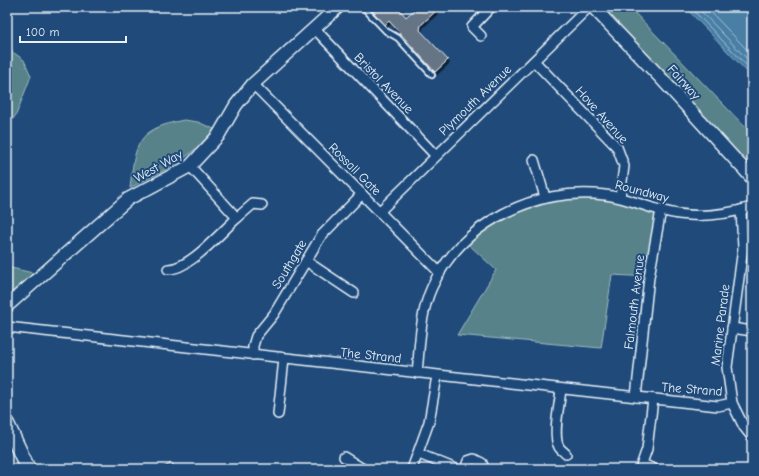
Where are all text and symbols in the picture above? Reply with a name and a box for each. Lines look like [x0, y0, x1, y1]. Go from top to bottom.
scale bar [20, 18, 126, 44]
text: 100 m [26, 25, 59, 39]
street label: Bristol Avenue [351, 50, 417, 117]
street label: Plymouth Avenue [436, 61, 515, 138]
street label: Fairway [664, 62, 704, 103]
street label: Hove Avenue [572, 83, 632, 147]
street label: Rossall Gate [326, 140, 385, 199]
street label: West Way [131, 146, 185, 185]
street label: Roundway [613, 177, 671, 205]
street label: Southgate [268, 236, 310, 291]
street label: Falmouth Avenue [621, 253, 647, 350]
street label: Marine Parade [708, 283, 733, 367]
street label: The Strand [340, 344, 402, 366]
street label: The Strand [661, 379, 723, 399]

